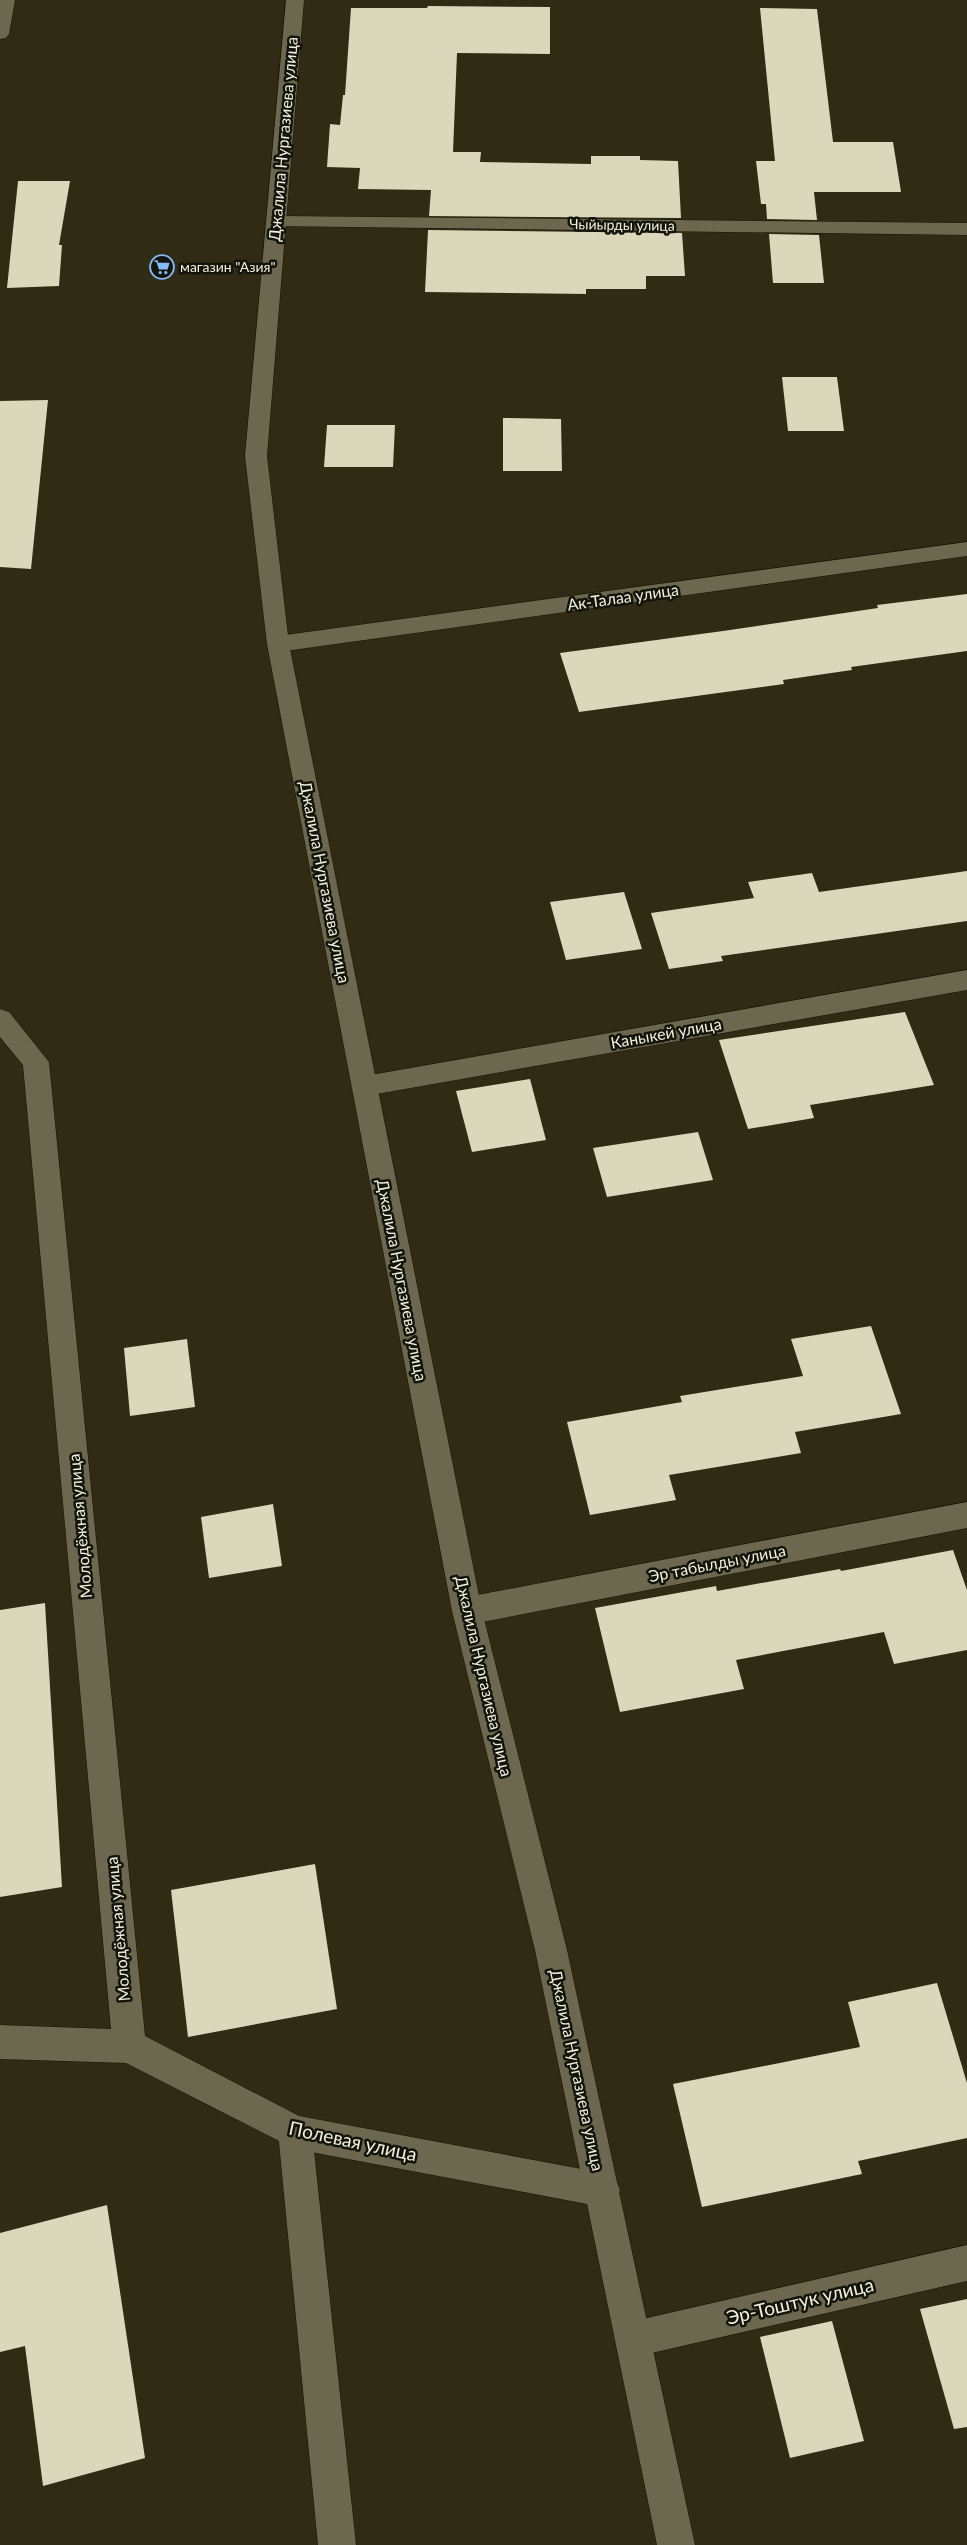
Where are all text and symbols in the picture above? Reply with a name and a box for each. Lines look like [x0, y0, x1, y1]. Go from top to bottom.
street label: Джалила Нургазиева улица [264, 36, 301, 242]
street label: Чыйырды улица [569, 215, 675, 234]
supermarket icon: магазин "Азия" [149, 254, 175, 280]
place label: магазин "Азия" [180, 258, 276, 275]
street label: Ак-Талаа улица [566, 579, 680, 614]
street label: Джалила Нургазиева улица [297, 779, 354, 985]
street label: Каныкей улица [609, 1013, 723, 1052]
street label: Джалила Нургазиева улица [374, 1177, 431, 1383]
street label: Молодёжная улица [64, 1453, 95, 1599]
street label: Эр табылды улица [647, 1540, 787, 1585]
street label: Джалила Нургазиева улица [452, 1574, 517, 1778]
street label: Молодёжная улица [102, 1856, 133, 2002]
street label: Джалила Нургазиева улица [547, 1967, 608, 2172]
street label: Полевая улица [287, 2116, 419, 2165]
street label: Эр-Тоштук улица [724, 2272, 876, 2329]

